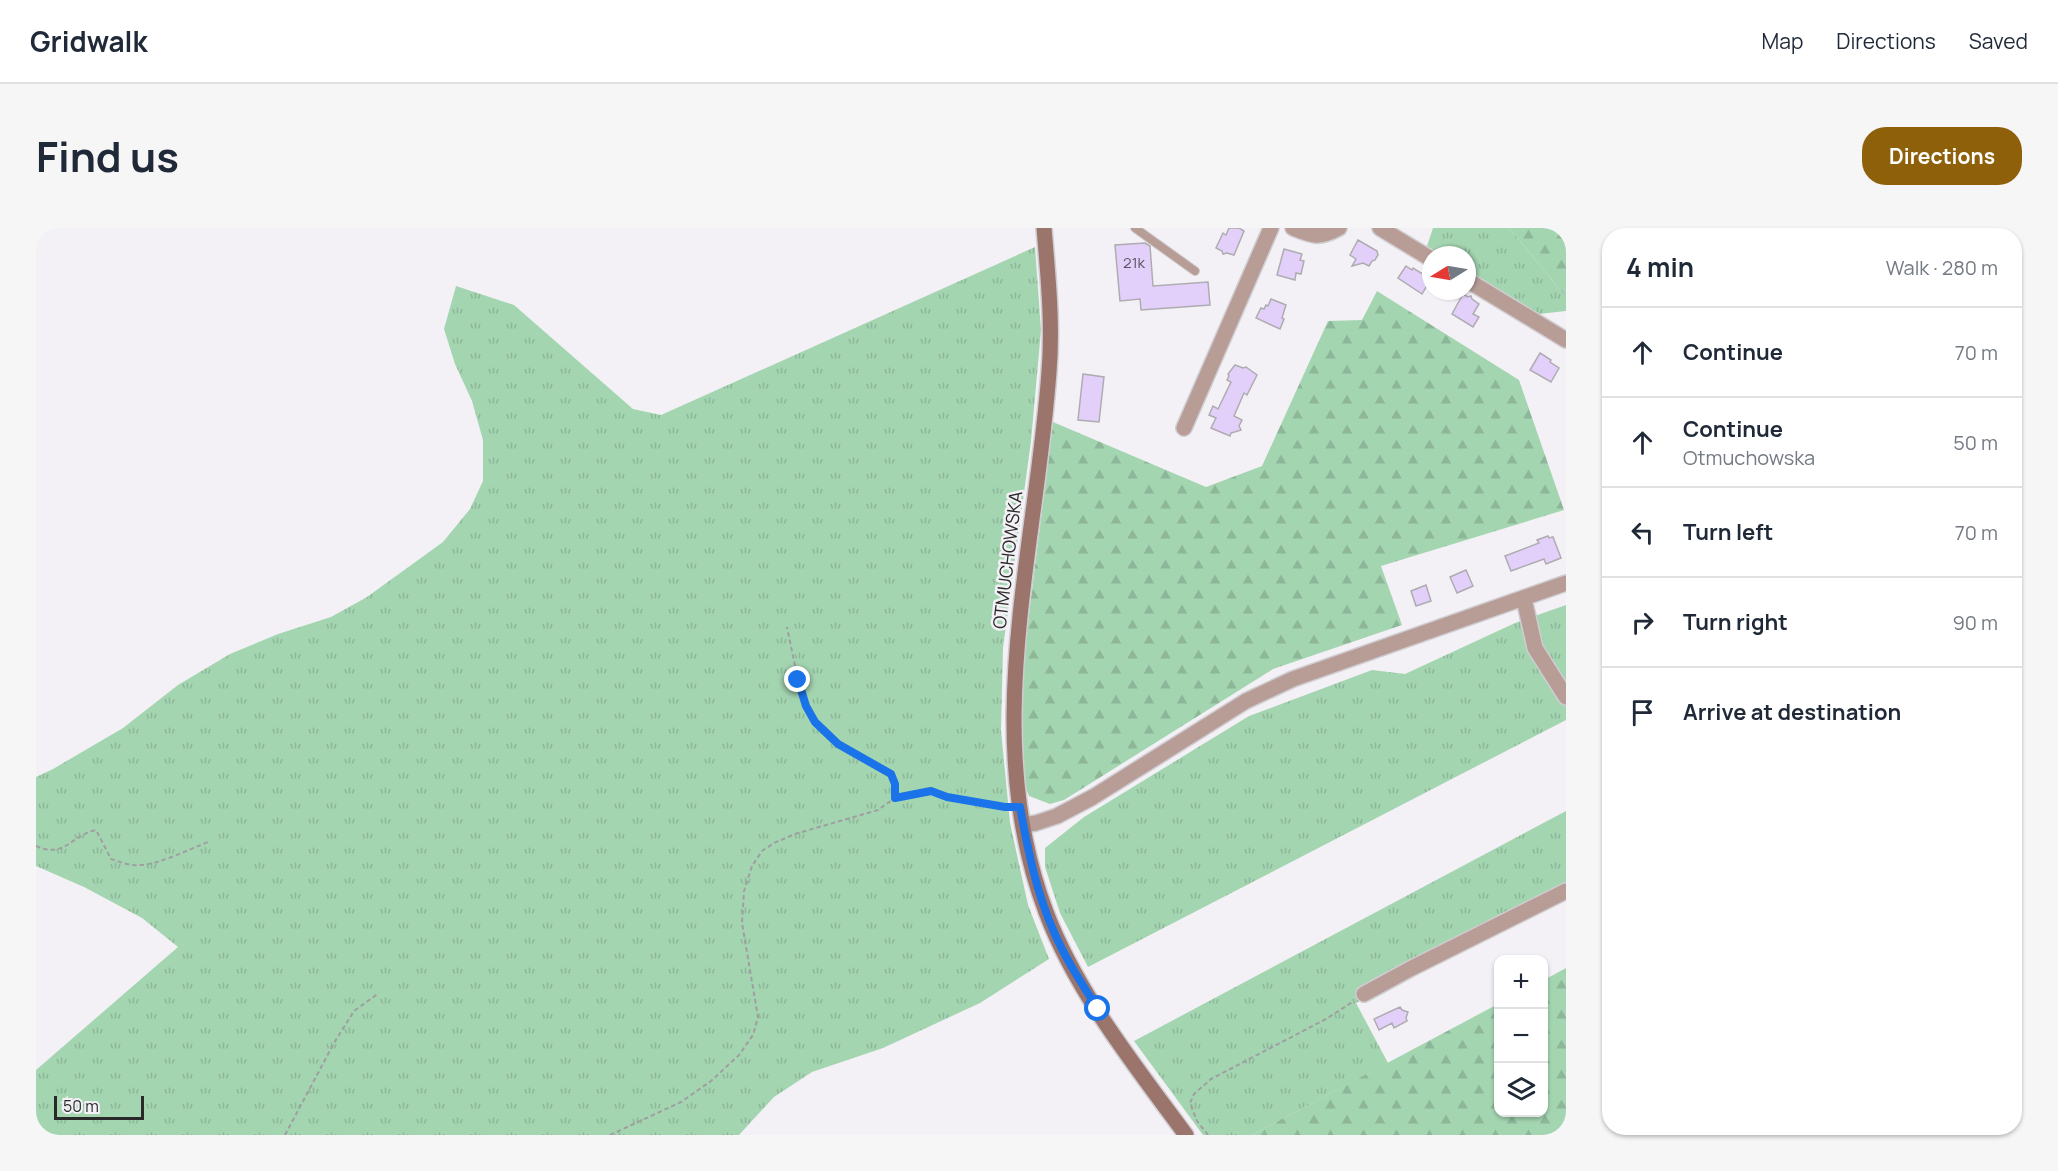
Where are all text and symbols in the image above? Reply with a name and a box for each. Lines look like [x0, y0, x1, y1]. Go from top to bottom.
text: Gridwalk [30, 22, 147, 60]
text: Map [1762, 27, 1803, 55]
text: Directions [1836, 27, 1936, 55]
text: Saved [1969, 27, 2028, 55]
text: Find us [36, 127, 179, 185]
button: Directions [1862, 127, 2022, 185]
north arrow [1422, 246, 1476, 300]
text: 4 min [1626, 249, 1694, 285]
house number: 21k [1123, 252, 1145, 273]
text: Walk · 280 m [1886, 254, 1998, 281]
icon: ahead [1626, 336, 1659, 369]
text: Continue [1683, 337, 1783, 367]
text: 70 m [1955, 339, 1998, 366]
text: Continue [1683, 414, 1783, 444]
icon: ahead [1626, 426, 1659, 459]
text: 50 m [1953, 429, 1998, 456]
text: Otmuchowska [1683, 444, 1815, 471]
street label: OTMUCHOWSKA [987, 489, 1027, 630]
icon: left [1626, 516, 1659, 549]
text: Turn left [1683, 517, 1773, 547]
text: 70 m [1955, 519, 1998, 546]
icon: right [1626, 606, 1659, 639]
text: Turn right [1683, 607, 1788, 637]
text: 90 m [1952, 609, 1998, 636]
route end [784, 666, 810, 692]
icon: arrive [1626, 696, 1659, 729]
text: Arrive at destination [1683, 697, 1901, 727]
map controls [1494, 955, 1548, 1117]
button: + [1494, 955, 1548, 1009]
route start [1084, 995, 1110, 1021]
button: − [1494, 1009, 1548, 1063]
button: layers [1494, 1063, 1548, 1117]
scale bar [54, 1093, 144, 1120]
text: 50 m [63, 1095, 99, 1117]

